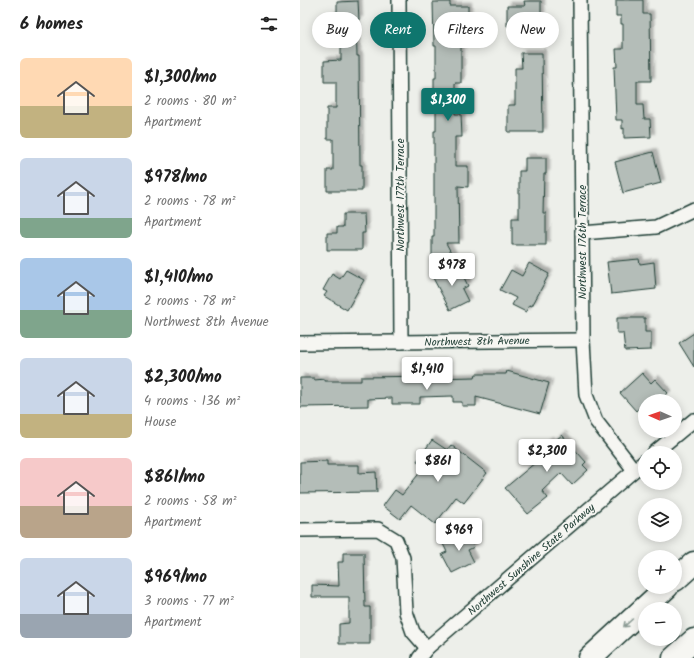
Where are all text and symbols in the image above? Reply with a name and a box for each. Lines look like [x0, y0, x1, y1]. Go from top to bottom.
text: 6 homes [20, 11, 83, 38]
chip: Buy [312, 12, 362, 48]
chip: Rent [370, 12, 426, 48]
chip: Filters [434, 12, 498, 48]
chip: New [506, 12, 559, 48]
icon: filters [258, 13, 280, 35]
text: $1,300/mo [144, 64, 217, 91]
icon: home [52, 74, 100, 122]
pin: $1,300 [415, 88, 481, 122]
text: $1,300 [430, 90, 466, 111]
text: 2 rooms · 80 m² [144, 91, 236, 112]
text: Apartment [144, 112, 202, 133]
street label: Northwest 177th Terrace [392, 138, 410, 252]
text: $978/mo [144, 164, 207, 191]
icon: home [52, 174, 100, 222]
street label: Northwest 176th Terrace [574, 185, 592, 299]
text: 2 rooms · 78 m² [144, 191, 236, 212]
text: Apartment [144, 212, 202, 233]
pin: $978 [428, 253, 476, 287]
text: $978 [438, 255, 466, 276]
text: $1,410/mo [144, 264, 213, 291]
icon: home [52, 274, 100, 322]
text: 2 rooms · 78 m² [144, 291, 236, 312]
text: Northwest 8th Avenue [144, 312, 269, 333]
street label: Northwest 8th Avenue [424, 332, 530, 352]
pin: $1,410 [394, 357, 460, 391]
text: $1,410 [411, 359, 443, 380]
text: $2,300/mo [144, 364, 222, 391]
icon: home [52, 374, 100, 422]
text: 4 rooms · 136 m² [144, 391, 240, 412]
north arrow [638, 394, 682, 438]
map controls [638, 394, 682, 646]
text: House [144, 412, 176, 433]
pin: $2,300 [514, 439, 580, 473]
text: $2,300 [527, 441, 567, 462]
button: locate [638, 446, 682, 490]
pin: $861 [414, 449, 462, 483]
text: $861 [425, 451, 451, 472]
text: $861/mo [144, 464, 205, 491]
icon: home [52, 474, 100, 522]
text: 2 rooms · 58 m² [144, 491, 237, 512]
button: layers [638, 498, 682, 542]
street label: Northwest Sunshine State Parkway [464, 499, 600, 620]
text: Apartment [144, 512, 202, 533]
pin: $969 [435, 518, 483, 552]
text: $969 [445, 520, 473, 541]
button: + [638, 550, 682, 594]
text: $969/mo [144, 564, 207, 591]
icon: home [52, 574, 100, 622]
text: 3 rooms · 77 m² [144, 591, 234, 612]
button: − [638, 602, 682, 646]
text: Apartment [144, 612, 202, 633]
one-way arrow [623, 618, 633, 627]

